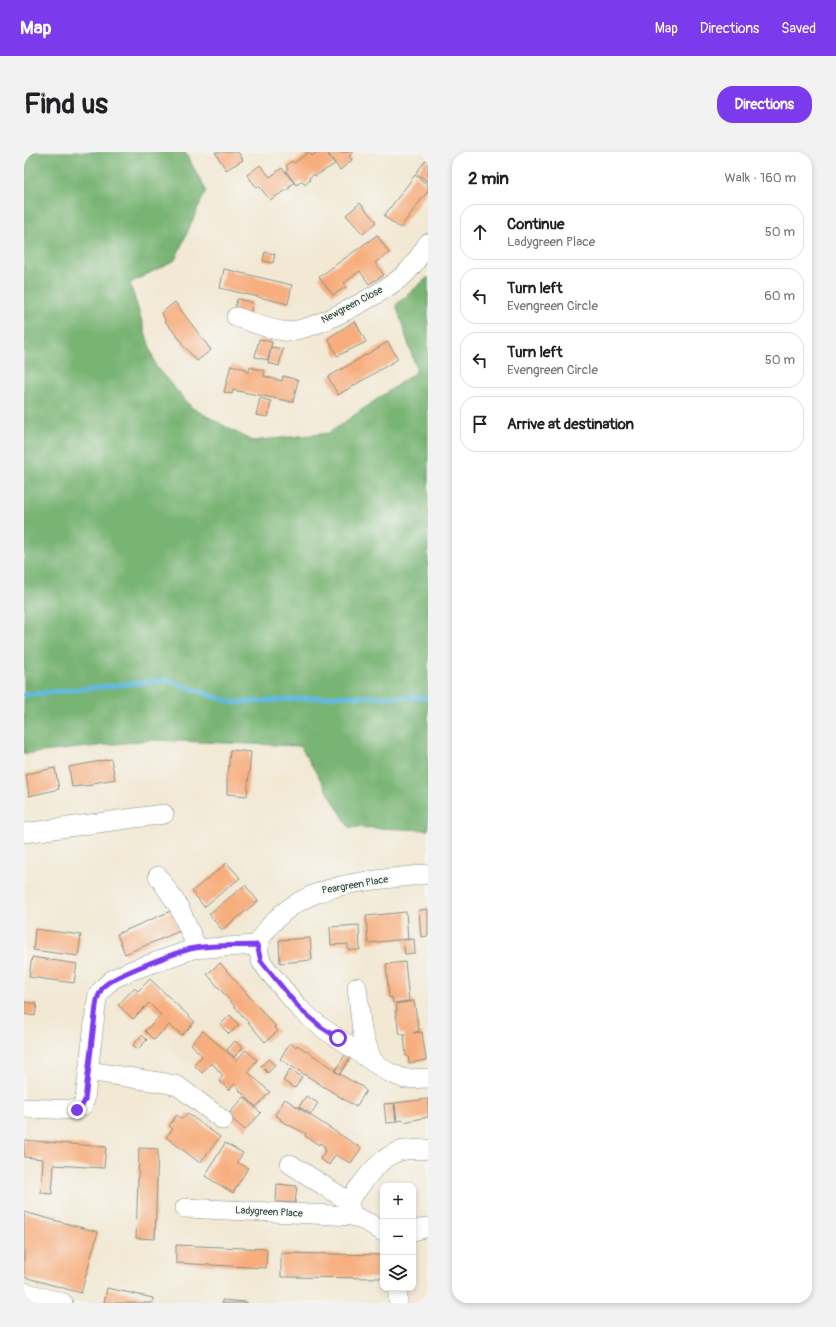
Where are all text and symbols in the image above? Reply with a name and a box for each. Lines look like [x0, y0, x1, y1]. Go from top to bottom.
text: Map [20, 16, 51, 40]
text: Map [655, 20, 678, 37]
text: Directions [700, 20, 759, 37]
text: Saved [781, 20, 816, 37]
button: Directions [717, 86, 812, 123]
text: Find us [24, 87, 108, 122]
text: 2 min [468, 168, 509, 189]
text: Walk · 160 m [725, 170, 796, 186]
text: Continue [507, 215, 565, 234]
icon: ahead [469, 221, 491, 243]
text: 50 m [765, 224, 795, 240]
text: Ladygreen Place [507, 234, 595, 250]
text: Turn left [507, 279, 563, 298]
street label: Newgreen Close [319, 284, 385, 326]
icon: left [469, 285, 491, 307]
text: 60 m [764, 288, 795, 304]
text: Evengreen Circle [507, 298, 598, 314]
text: Turn left [507, 343, 563, 362]
icon: left [469, 349, 491, 371]
text: 50 m [765, 352, 795, 368]
text: Evengreen Circle [507, 362, 598, 378]
icon: arrive [469, 413, 491, 435]
text: Arrive at destination [507, 415, 634, 434]
street label: Peargreen Place [321, 873, 389, 897]
route start [329, 1029, 347, 1047]
route end [68, 1101, 86, 1119]
map controls [380, 1183, 416, 1291]
button: + [380, 1183, 416, 1219]
street label: Ladygreen Place [235, 1204, 303, 1220]
button: − [380, 1219, 416, 1255]
button: layers [380, 1255, 416, 1291]

